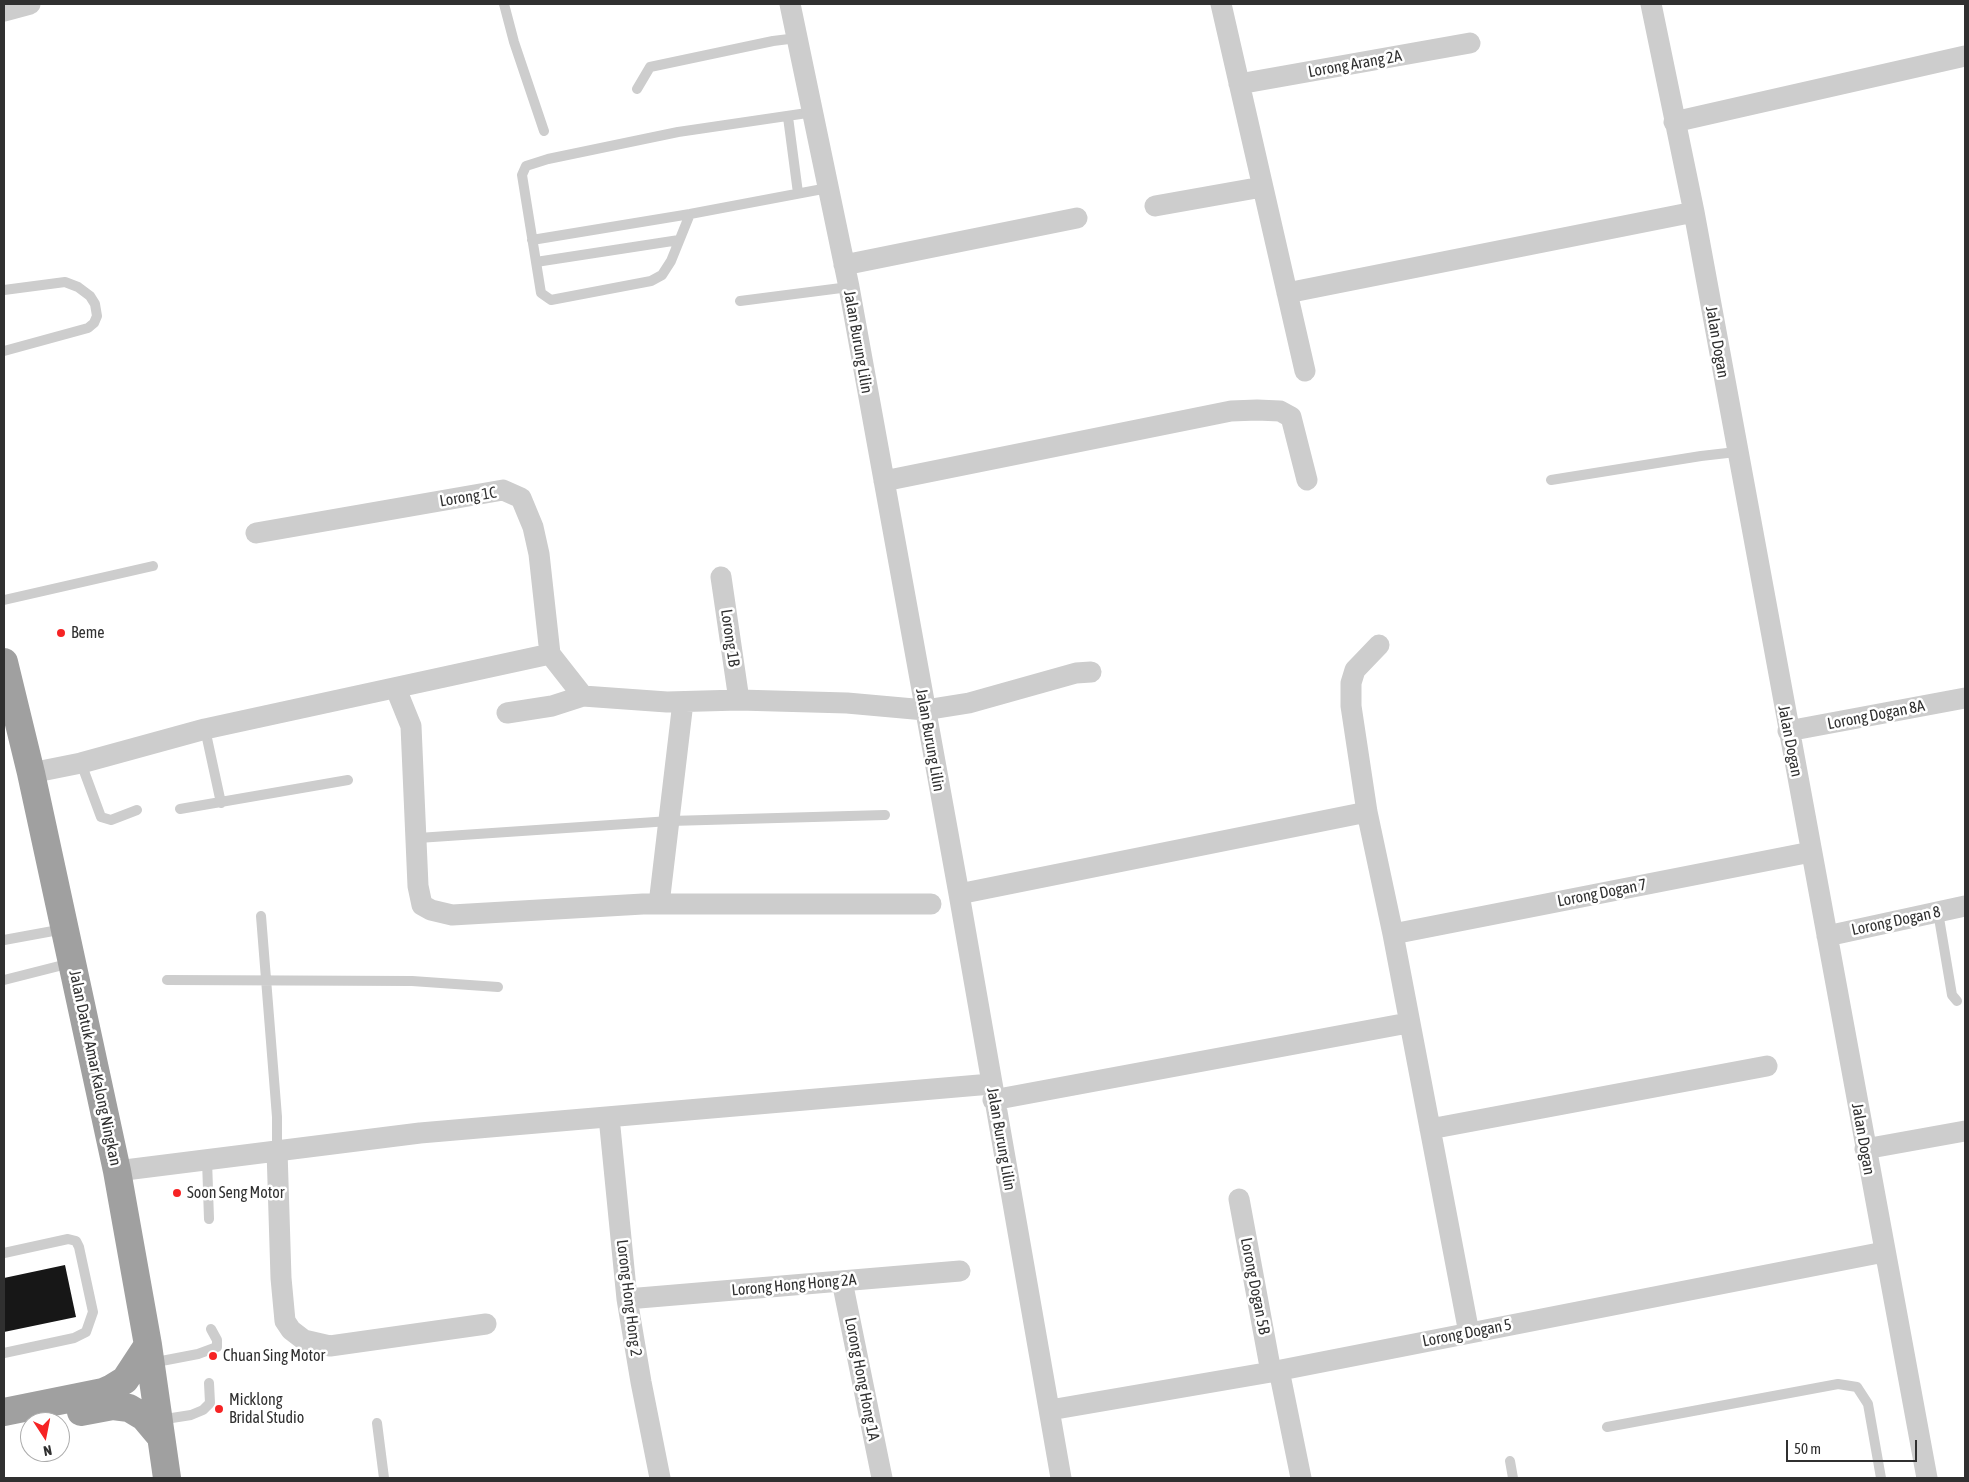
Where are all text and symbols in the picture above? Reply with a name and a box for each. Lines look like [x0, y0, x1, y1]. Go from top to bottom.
street label: Lorong Arang 2A [1307, 46, 1403, 82]
street label: Jalan Burung Lilin [839, 289, 877, 395]
street label: Jalan Dogan [1701, 305, 1733, 379]
street label: Lorong 1C [438, 483, 498, 511]
street label: Lorong 1B [716, 608, 744, 668]
place label: Beme [71, 623, 105, 643]
marker: Beme [55, 627, 67, 639]
street label: Jalan Burung Lilin [911, 687, 949, 793]
street label: Lorong Dogan 8A [1826, 696, 1926, 734]
street label: Jalan Dogan [1774, 704, 1806, 778]
street label: Lorong Dogan 7 [1556, 875, 1648, 911]
street label: Lorong Dogan 8 [1850, 902, 1942, 940]
street label: Jalan Datuk Amar Kalong Ningkan [65, 969, 125, 1167]
street label: Jalan Burung Lilin [982, 1086, 1020, 1192]
street label: Jalan Dogan [1847, 1102, 1879, 1176]
place label: Soon Seng Motor [187, 1183, 284, 1203]
marker: Soon Seng Motor [171, 1187, 183, 1199]
street label: Lorong Dogan 5B [1236, 1236, 1274, 1336]
street label: Lorong Hong Hong 2 [612, 1238, 646, 1358]
street label: Lorong Hong Hong 2A [731, 1270, 857, 1300]
street label: Lorong Dogan 5 [1421, 1315, 1513, 1351]
street label: Lorong Hong Hong 1A [841, 1316, 883, 1442]
place label: Chuan Sing Motor [223, 1346, 325, 1366]
marker: Chuan Sing Motor [207, 1350, 219, 1362]
place label: Micklong Bridal Studio [229, 1390, 304, 1428]
marker: Micklong Bridal Studio [213, 1403, 225, 1415]
north arrow [20, 1412, 70, 1462]
scale bar [1789, 1430, 1920, 1462]
text: 50 m [1794, 1440, 1821, 1457]
text: N [42, 1442, 53, 1459]

